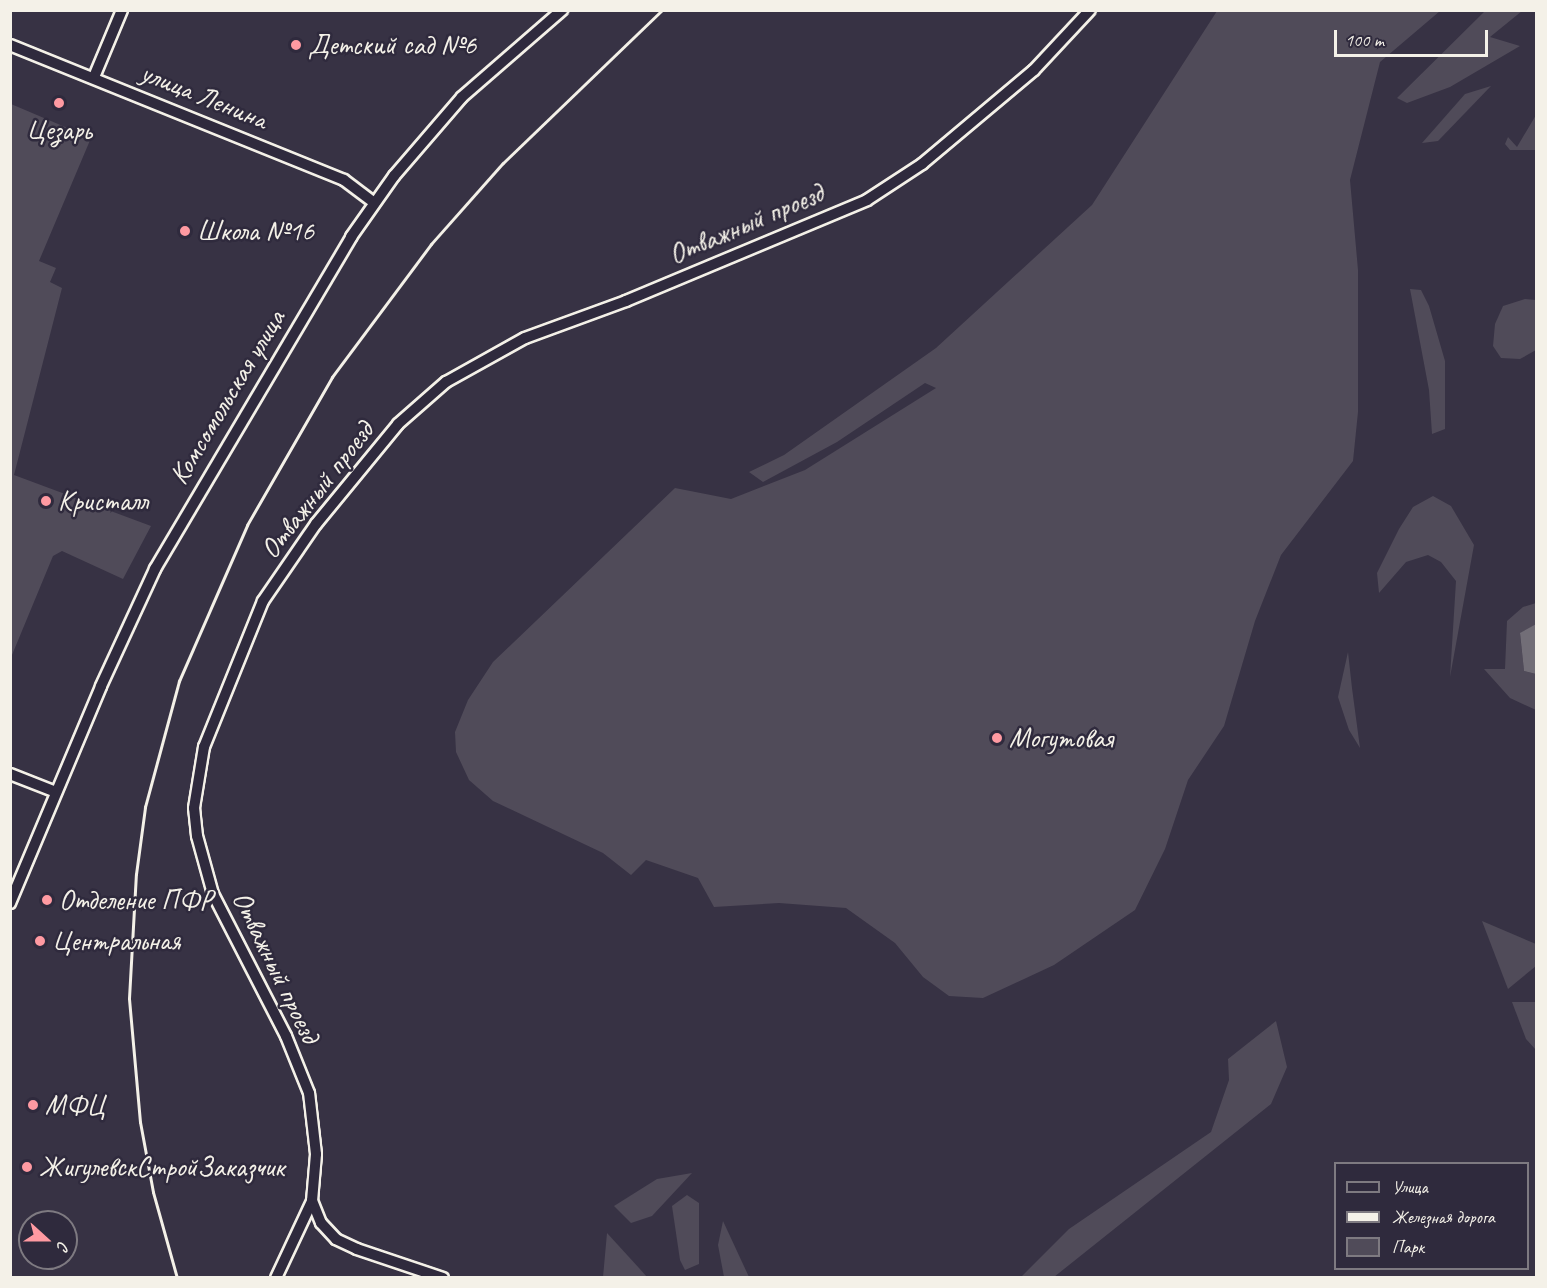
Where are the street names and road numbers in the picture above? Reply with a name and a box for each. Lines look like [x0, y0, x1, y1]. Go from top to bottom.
street label: улица Ленина [136, 56, 272, 136]
street label: Отважный проезд [664, 176, 828, 272]
street label: Комсомольская улица [161, 302, 293, 492]
street label: Отважный проезд [253, 415, 381, 565]
street label: Отважный проезд [225, 886, 327, 1048]

